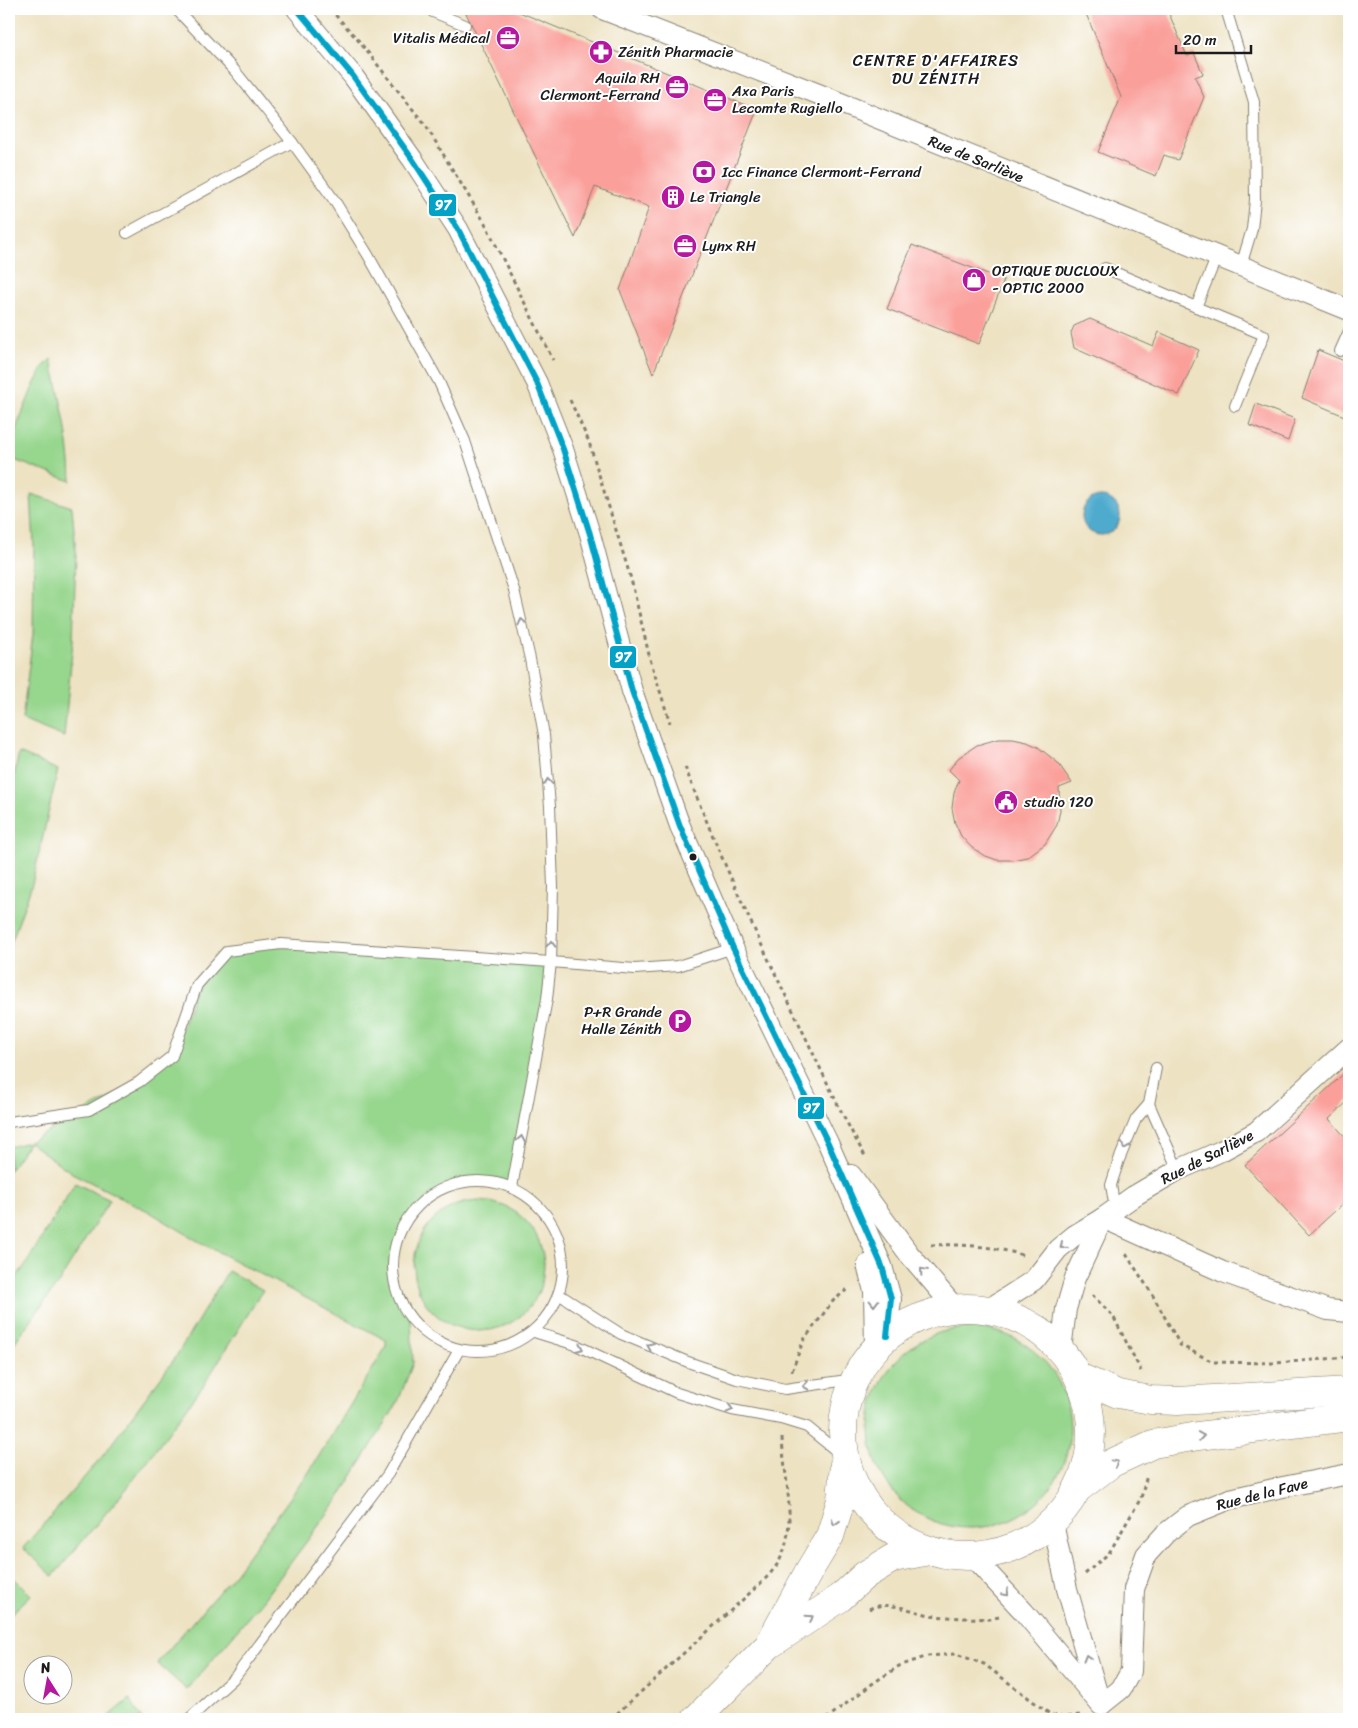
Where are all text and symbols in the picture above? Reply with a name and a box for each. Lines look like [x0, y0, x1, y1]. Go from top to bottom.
scale bar [1176, 22, 1250, 54]
place label: Vitalis Médical [393, 25, 491, 51]
office icon: Vitalis Médical [495, 25, 521, 51]
text: 20 m [1183, 27, 1217, 53]
pharmacy icon: Zénith Pharmacie [588, 39, 614, 65]
place label: Zénith Pharmacie [618, 39, 734, 65]
district label: CENTRE D'AFFAIRES DU ZÉNITH [853, 46, 1019, 93]
place label: Aquila RH Clermont-Ferrand [541, 65, 661, 108]
office icon: Aquila RH Clermont-Ferrand [664, 74, 690, 100]
place label: Axa Paris Lecomte Rugiello [731, 78, 843, 121]
office icon: Axa Paris Lecomte Rugiello [702, 87, 728, 113]
street label: Rue de Sarliève [924, 128, 1028, 190]
bank icon: Icc Finance Clermont-Ferrand [691, 159, 717, 185]
place label: Icc Finance Clermont-Ferrand [721, 159, 922, 185]
building icon: Le Triangle [660, 184, 686, 210]
place label: Le Triangle [690, 184, 761, 210]
line badge: 97 [428, 193, 457, 217]
text: 97 [435, 193, 452, 218]
office icon: Lynx RH [672, 233, 698, 259]
place label: Lynx RH [702, 233, 756, 259]
place label: OPTIQUE DUCLOUX - OPTIC 2000 [992, 258, 1120, 301]
shop icon: OPTIQUE DUCLOUX - OPTIC 2000 [961, 267, 987, 293]
one-way arrow [517, 617, 528, 626]
line badge: 97 [609, 645, 637, 669]
text: 97 [615, 645, 632, 670]
one-way arrow [543, 778, 554, 786]
public building icon: studio 120 [993, 789, 1019, 815]
place label: studio 120 [1023, 789, 1093, 815]
unlabelled marker [688, 852, 698, 862]
one-way arrow [546, 940, 557, 948]
place label: P+R Grande Halle Zénith [581, 999, 662, 1042]
parking icon: P+R Grande Halle Zénith [667, 1008, 693, 1034]
line badge: 97 [797, 1096, 825, 1120]
text: 97 [803, 1096, 820, 1121]
street label: Rue de Sarliève [1156, 1122, 1258, 1192]
one-way arrow [516, 1135, 526, 1144]
one-way arrow [1120, 1141, 1131, 1150]
one-way arrow [1060, 1240, 1069, 1248]
one-way arrow [920, 1267, 929, 1276]
one-way arrow [869, 1300, 879, 1307]
one-way arrow [575, 1341, 584, 1352]
one-way arrow [646, 1342, 655, 1353]
one-way arrow [801, 1380, 809, 1391]
one-way arrow [725, 1403, 734, 1414]
one-way arrow [1197, 1431, 1205, 1442]
one-way arrow [1109, 1459, 1118, 1469]
street label: Rue de la Fave [1214, 1470, 1310, 1518]
one-way arrow [830, 1517, 840, 1525]
one-way arrow [1000, 1587, 1009, 1596]
one-way arrow [804, 1615, 813, 1624]
text: N [37, 1654, 53, 1681]
one-way arrow [1083, 1655, 1093, 1663]
north arrow [22, 1656, 72, 1706]

